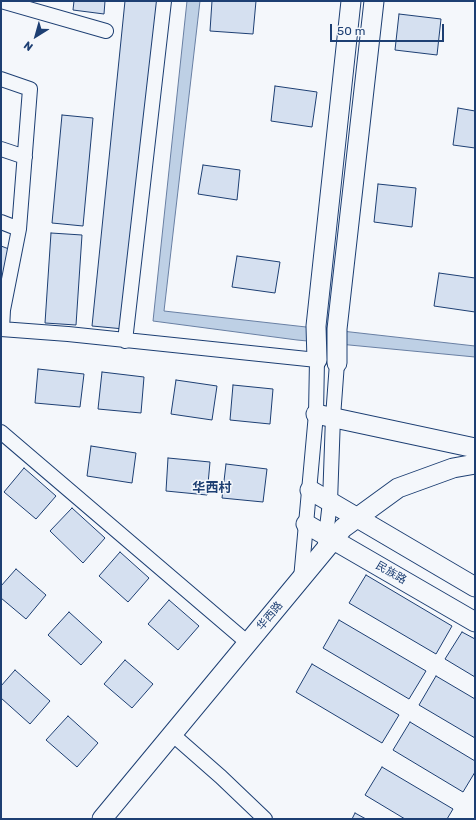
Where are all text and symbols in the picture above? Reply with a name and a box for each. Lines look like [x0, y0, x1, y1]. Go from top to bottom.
north arrow [16, 16, 56, 56]
scale bar [332, 16, 446, 42]
text: 50 m [337, 24, 365, 38]
text: N [21, 38, 36, 54]
district label: 华西村 [193, 480, 231, 496]
street label: 民族路 [373, 559, 409, 587]
street label: 华西路 [254, 599, 286, 633]

